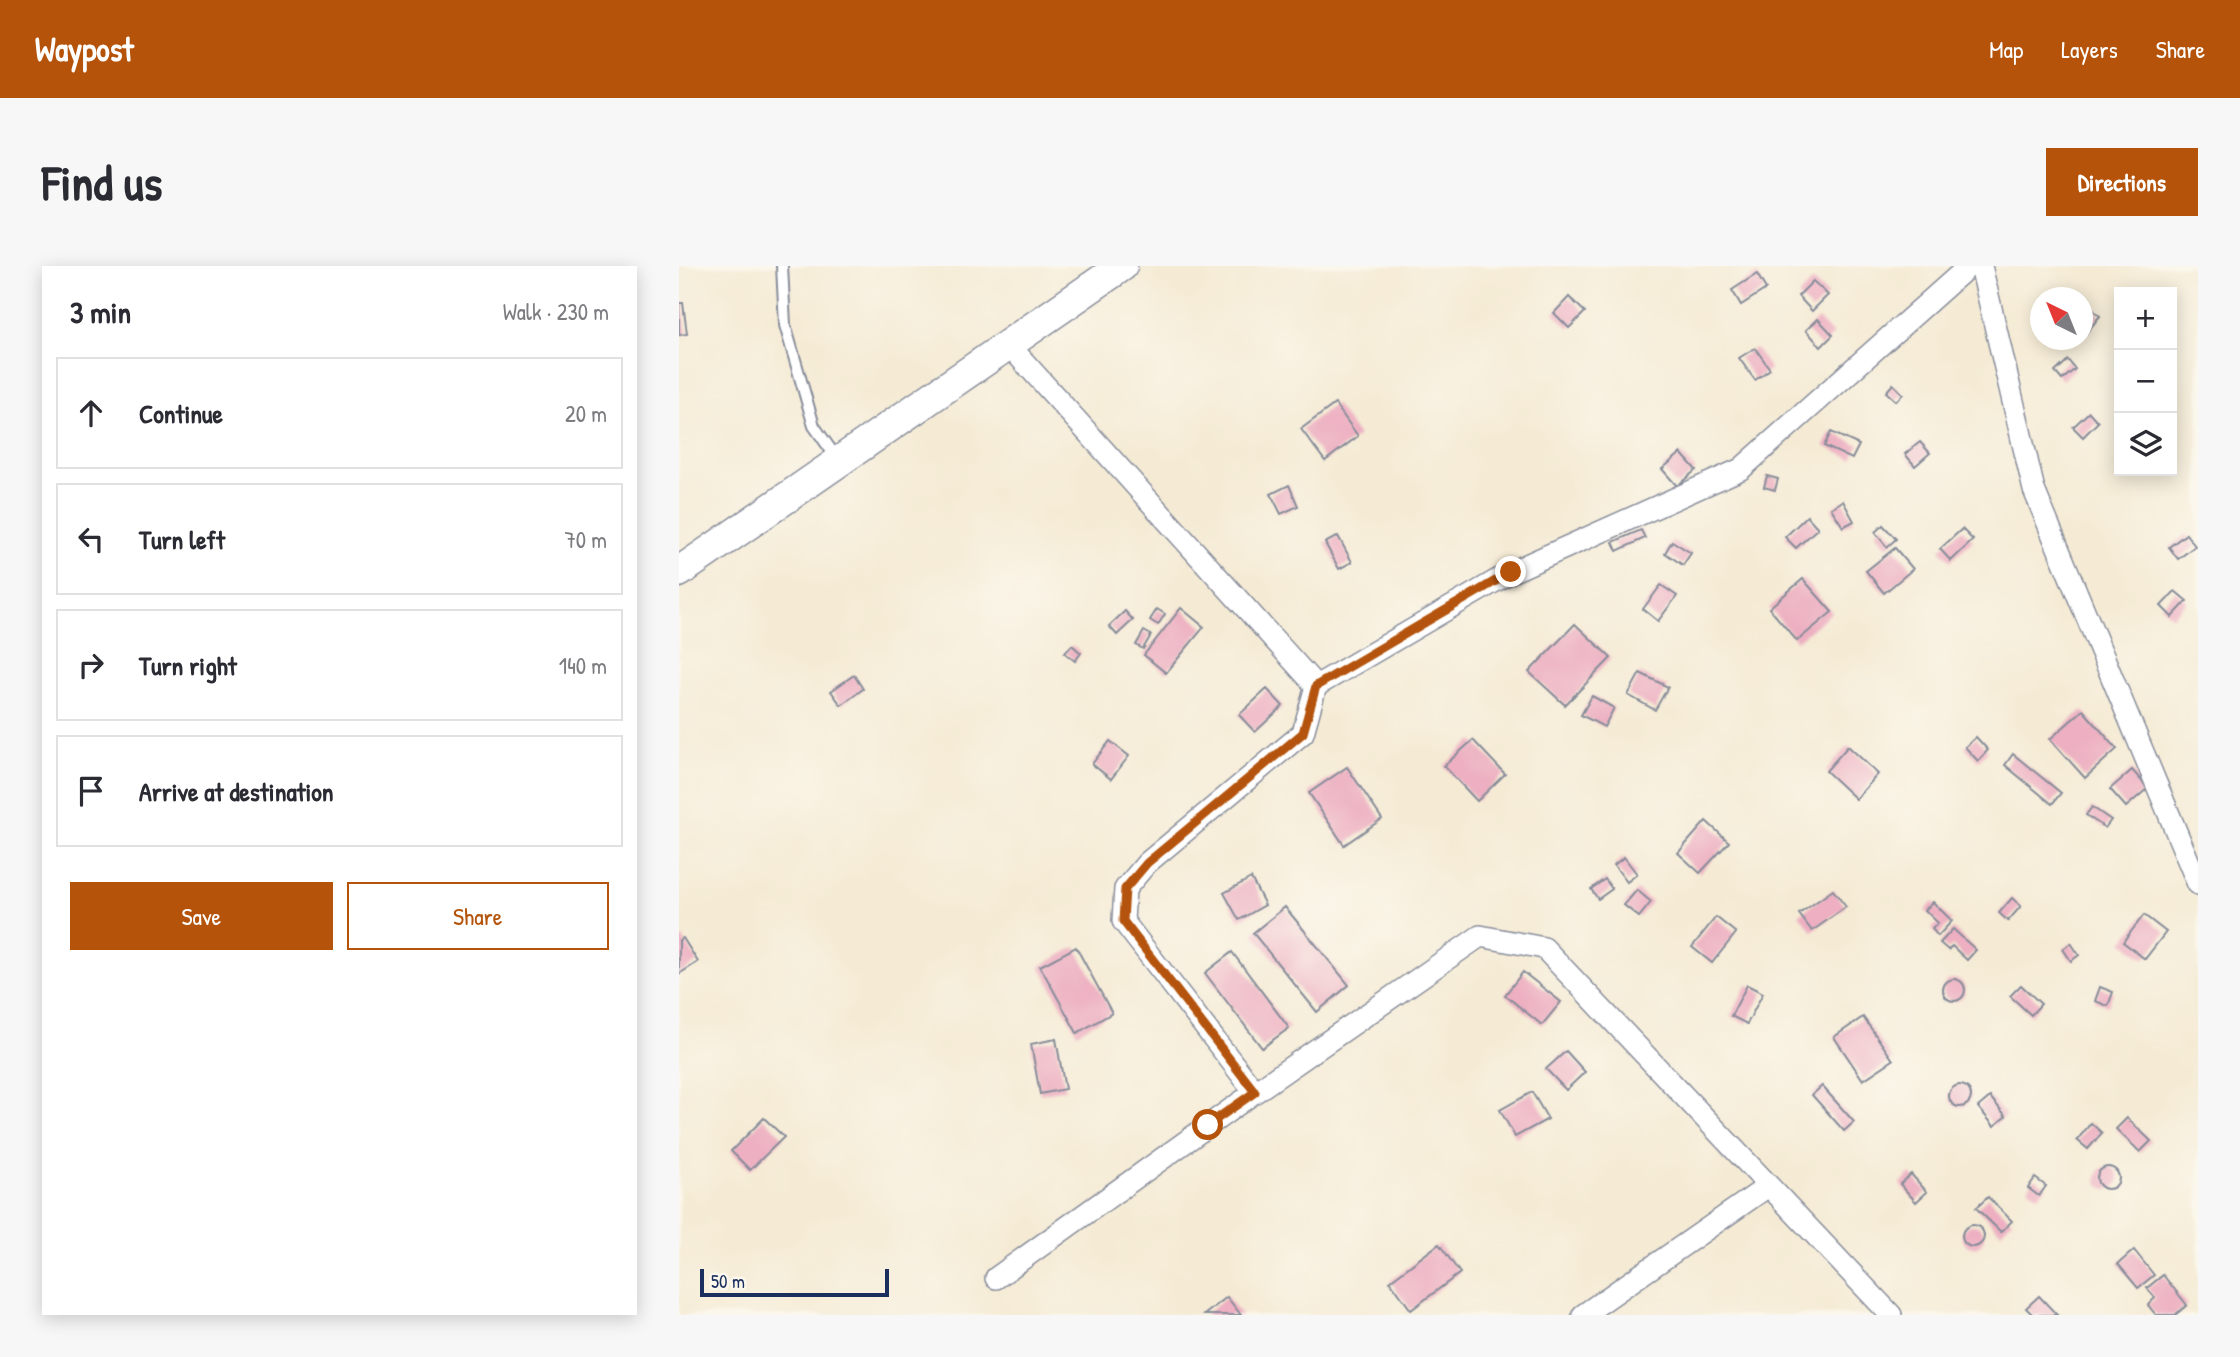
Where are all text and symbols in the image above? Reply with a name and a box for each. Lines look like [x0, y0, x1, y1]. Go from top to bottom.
text: Waypost [35, 27, 134, 71]
text: Map [1989, 33, 2023, 65]
text: Layers [2061, 33, 2118, 65]
text: Share [2156, 33, 2205, 65]
button: Directions [2046, 148, 2198, 216]
text: Find us [42, 149, 162, 215]
north arrow [2030, 287, 2093, 350]
map controls [2114, 287, 2177, 476]
button: + [2114, 287, 2177, 350]
text: 3 min [70, 292, 131, 332]
text: Walk · 230 m [503, 296, 609, 327]
button: − [2114, 350, 2177, 413]
icon: ahead [72, 394, 110, 432]
text: Continue [139, 396, 223, 431]
text: 20 m [565, 398, 607, 429]
button: layers [2114, 413, 2177, 476]
icon: left [72, 520, 110, 558]
text: Turn left [139, 522, 225, 557]
text: 70 m [564, 524, 607, 555]
route end [1495, 556, 1526, 587]
icon: right [72, 646, 110, 684]
text: Turn right [139, 648, 237, 683]
text: 140 m [559, 650, 607, 681]
icon: arrive [72, 772, 110, 810]
text: Arrive at destination [139, 774, 334, 809]
button: Save [70, 882, 333, 950]
button: Share [347, 882, 609, 950]
route start [1192, 1109, 1223, 1140]
scale bar [700, 1266, 889, 1298]
text: 50 m [711, 1268, 745, 1294]

